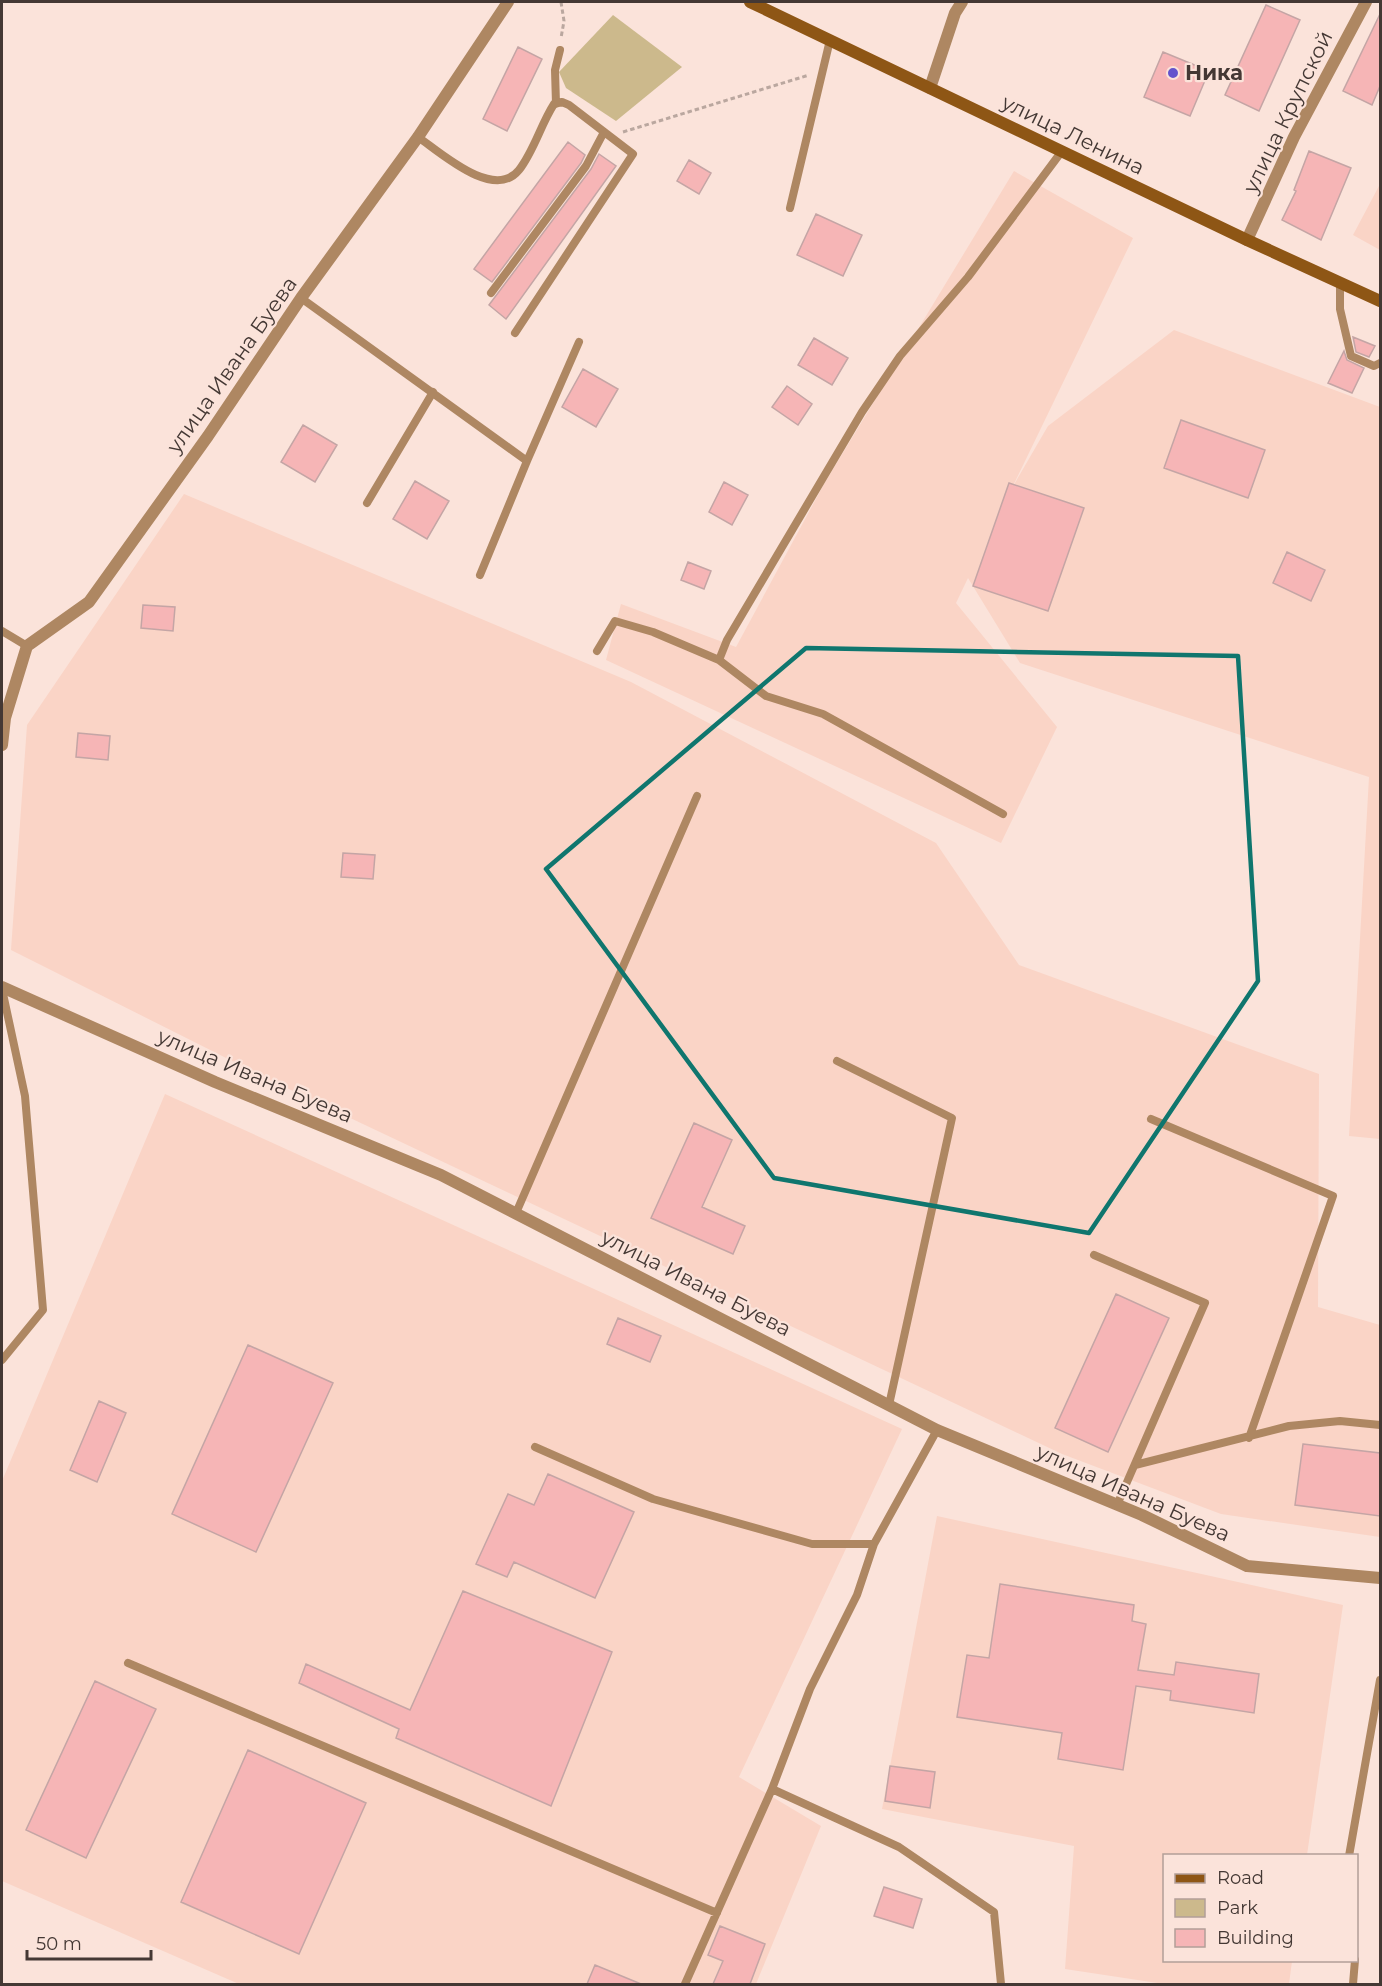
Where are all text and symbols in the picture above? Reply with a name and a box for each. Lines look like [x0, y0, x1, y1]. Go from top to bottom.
street label: улица Крупской [1237, 27, 1338, 198]
place label: Ника [1185, 60, 1243, 85]
marker: Ника [1166, 66, 1180, 80]
street label: улица Ленина [997, 89, 1149, 180]
street label: улица Ивана Буева [161, 272, 302, 459]
street label: улица Ивана Буева [153, 1023, 357, 1128]
street label: улица Ивана Буева [596, 1223, 795, 1341]
street label: улица Ивана Буева [1031, 1438, 1234, 1547]
legend [1163, 1854, 1358, 1962]
text: Road [1217, 1867, 1264, 1889]
text: Park [1217, 1897, 1258, 1919]
scale bar [27, 1923, 152, 1961]
text: Building [1217, 1927, 1294, 1949]
text: 50 m [36, 1933, 82, 1955]

